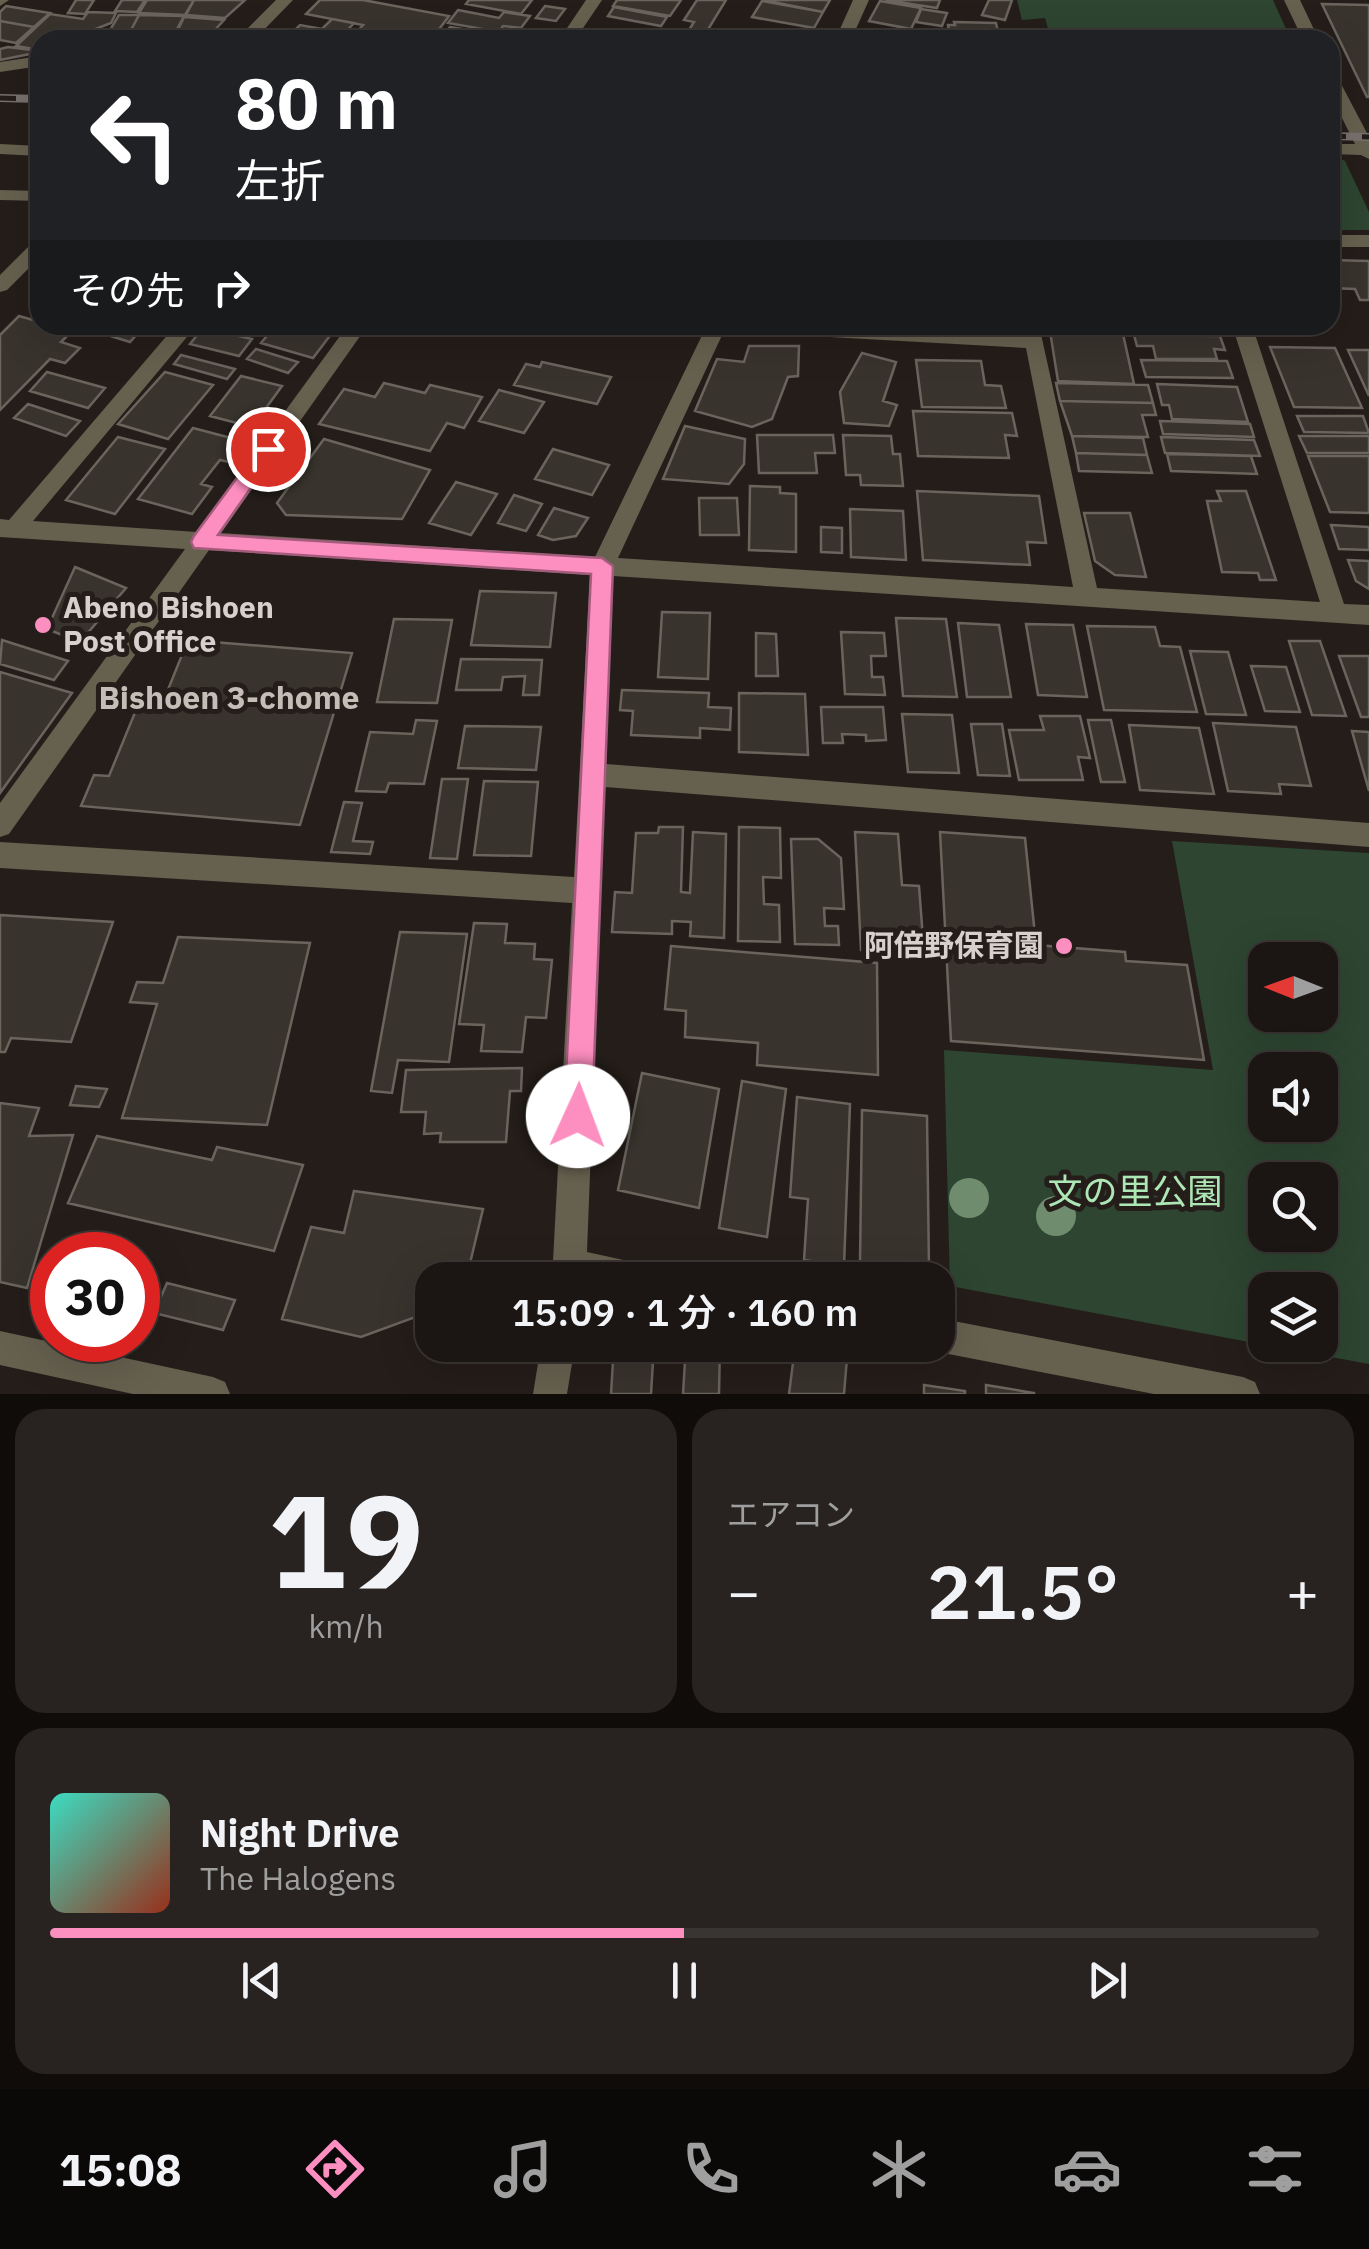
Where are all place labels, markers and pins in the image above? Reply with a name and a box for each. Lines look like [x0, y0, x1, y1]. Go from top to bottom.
pin [226, 407, 311, 492]
place label: Abeno Bishoen Post Office [63, 587, 274, 660]
marker: Abeno Bishoen Post Office [32, 614, 54, 636]
place label: 阿倍野保育園 [864, 925, 1044, 964]
marker: 阿倍野保育園 [1053, 935, 1075, 957]

